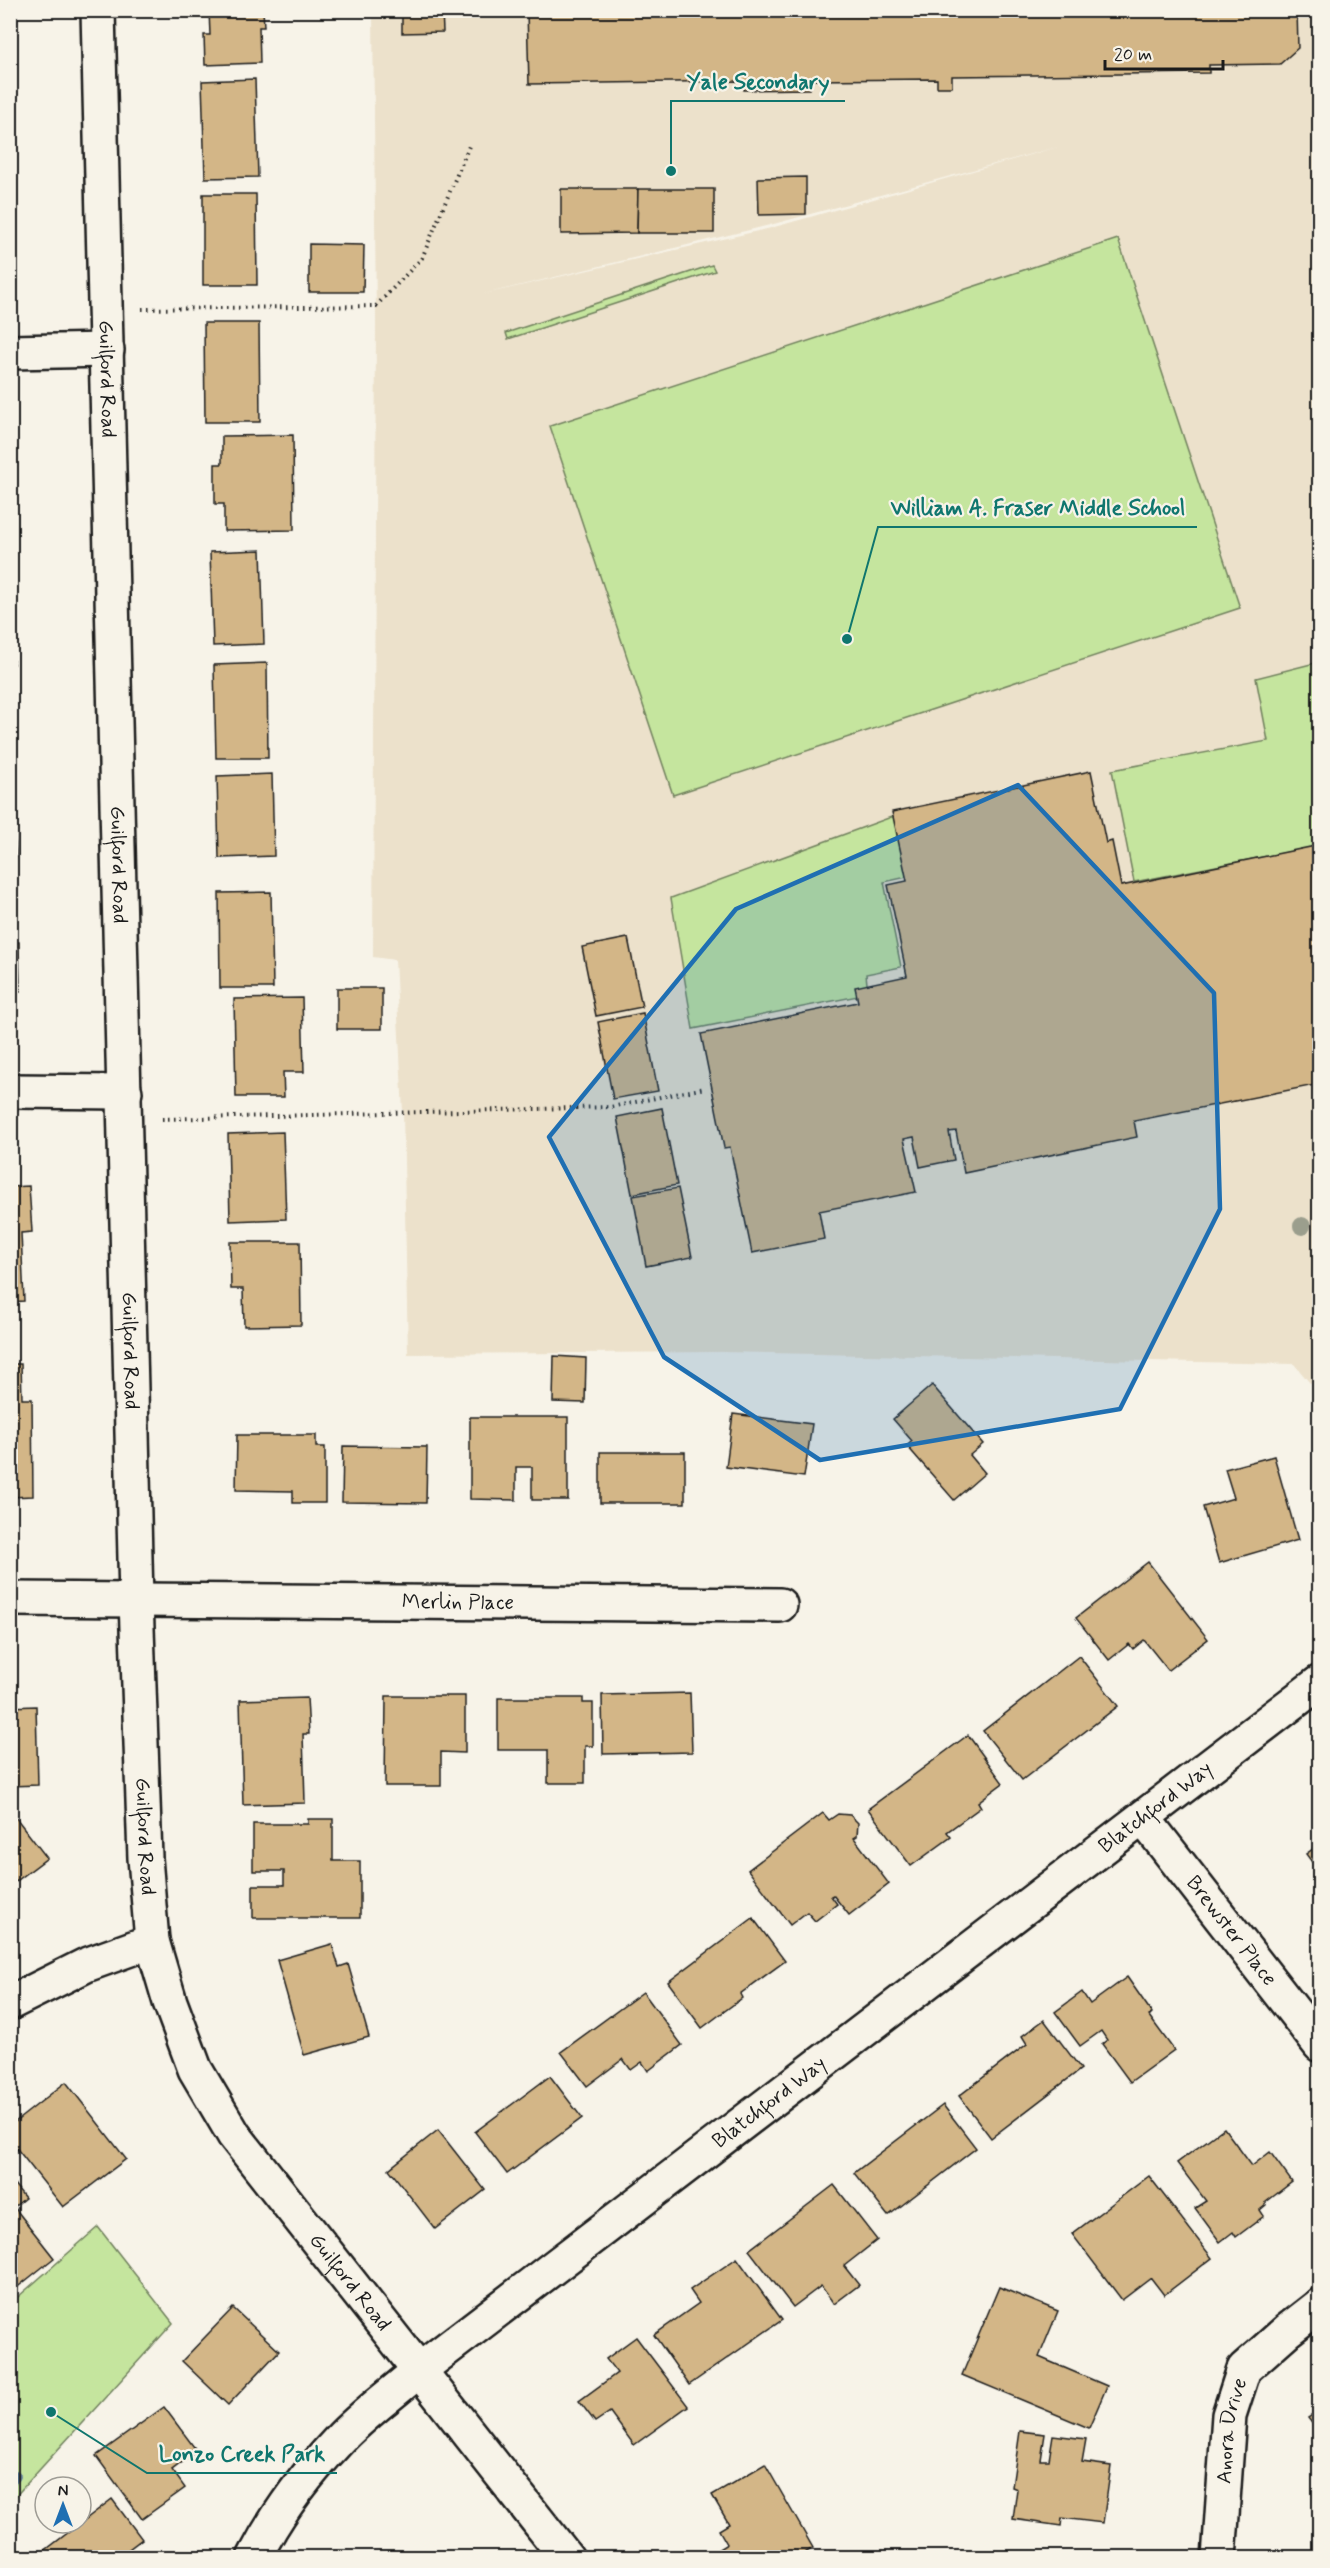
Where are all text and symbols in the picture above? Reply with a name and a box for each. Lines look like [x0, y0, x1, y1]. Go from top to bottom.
scale bar [1105, 33, 1224, 71]
text: 20 m [1114, 43, 1152, 67]
callout: Yale Secondary [671, 61, 845, 101]
text: Yale Secondary [687, 69, 829, 97]
street label: Guilford Road [90, 320, 122, 438]
callout: William A. Fraser Middle School [878, 487, 1197, 527]
text: William A. Fraser Middle School [890, 495, 1185, 523]
street label: Guilford Road [102, 806, 134, 924]
street label: Guilford Road [113, 1291, 145, 1410]
street label: Merlin Place [402, 1588, 514, 1617]
street label: Blatchford Way [1093, 1755, 1218, 1860]
street label: Guilford Road [127, 1777, 162, 1896]
street label: Brewster Place [1179, 1870, 1283, 1992]
street label: Blatchford Way [707, 2050, 832, 2155]
street label: Guilford Road [302, 2227, 397, 2337]
street label: Anora Drive [1210, 2374, 1254, 2485]
callout: Lonzo Creek Park [147, 2433, 337, 2473]
text: Lonzo Creek Park [159, 2441, 325, 2469]
north arrow [33, 2475, 93, 2535]
text: N [58, 2481, 68, 2502]

